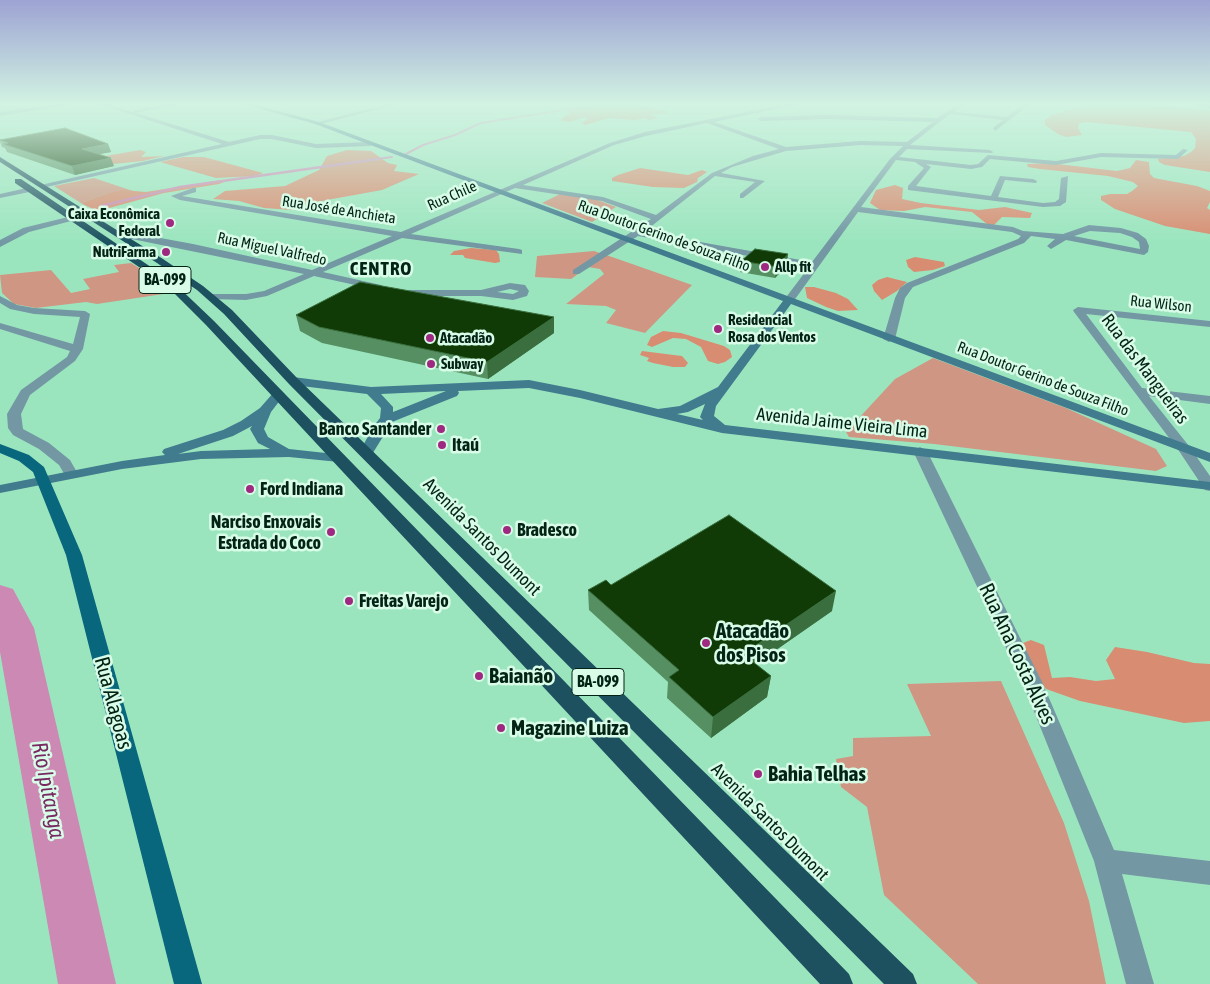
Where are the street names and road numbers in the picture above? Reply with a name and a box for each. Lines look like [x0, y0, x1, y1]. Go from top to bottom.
street label: Rua Chile [425, 177, 479, 215]
street label: Rua José de Anchieta [281, 192, 397, 228]
street label: Rua Doutor Gerino de Souza Filho [575, 196, 753, 276]
street label: Rua Miguel Valfredo [216, 229, 328, 269]
road number: BA-099 [139, 266, 191, 294]
street label: Rua Wilson [1129, 292, 1193, 316]
street label: Rua das Mangueiras [1097, 310, 1193, 428]
street label: Rua Doutor Gerino de Souza Filho [955, 338, 1131, 420]
street label: Avenida Jaime Vieira Lima [755, 403, 929, 443]
street label: Avenida Santos Dumont [419, 474, 545, 600]
street label: Rua Ana Costa Alves [973, 579, 1061, 729]
street label: Rua Alagoas [89, 654, 137, 752]
road number: BA-099 [572, 669, 624, 696]
street label: Avenida Santos Dumont [707, 759, 833, 885]

